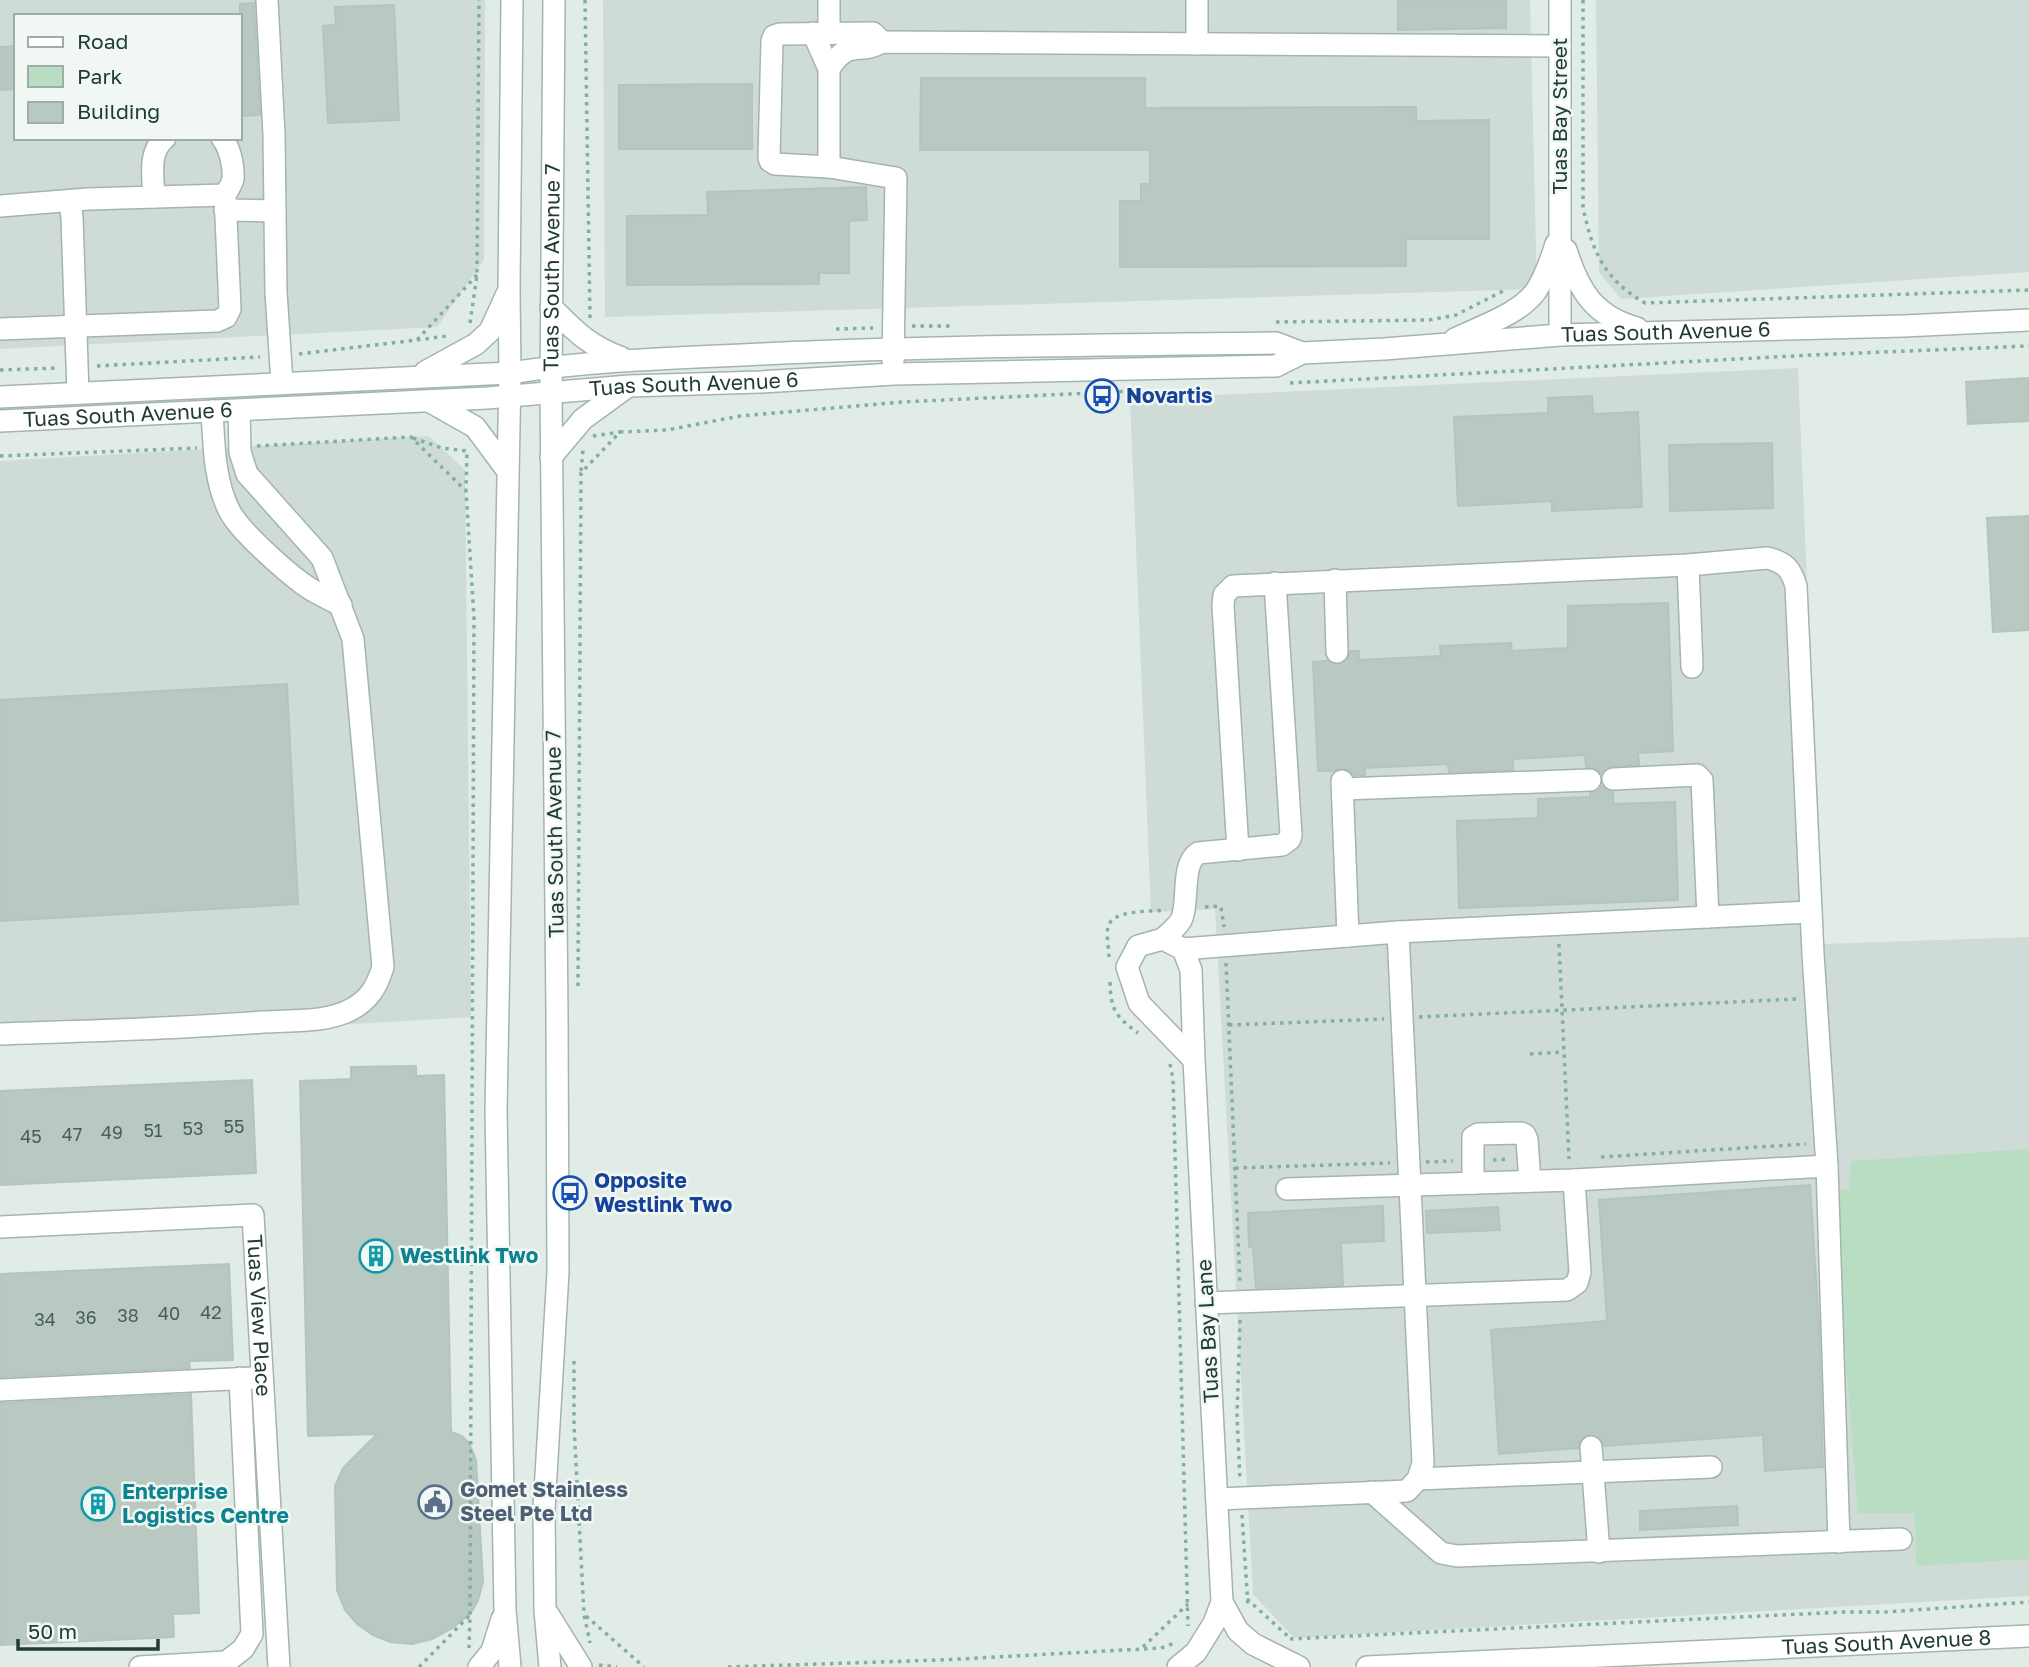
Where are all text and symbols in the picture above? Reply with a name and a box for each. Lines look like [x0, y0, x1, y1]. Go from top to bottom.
legend [14, 14, 242, 140]
text: Road [77, 28, 128, 54]
street label: Tuas Bay Street [1546, 38, 1572, 194]
text: Park [77, 63, 123, 89]
text: Building [77, 98, 160, 124]
street label: Tuas South Avenue 7 [537, 164, 565, 372]
street label: Tuas South Avenue 6 [1561, 315, 1771, 347]
street label: Tuas South Avenue 6 [588, 366, 799, 401]
bus stop icon: Novartis [1083, 377, 1121, 415]
place label: Novartis [1126, 382, 1213, 408]
street label: Tuas South Avenue 6 [23, 396, 233, 432]
street label: Tuas South Avenue 7 [539, 730, 569, 938]
house number: 55 [224, 1115, 244, 1137]
house number: 53 [183, 1117, 203, 1139]
house number: 51 [143, 1119, 163, 1141]
house number: 49 [101, 1121, 123, 1143]
house number: 47 [62, 1123, 82, 1145]
house number: 45 [20, 1125, 42, 1147]
place label: Opposite Westlink Two [594, 1167, 732, 1217]
bus stop icon: Opposite Westlink Two [551, 1174, 589, 1212]
street label: Tuas View Place [242, 1234, 277, 1397]
building icon: Westlink Two [357, 1237, 395, 1275]
place label: Westlink Two [400, 1242, 538, 1268]
street label: Tuas Bay Lane [1190, 1259, 1224, 1404]
house number: 42 [200, 1301, 222, 1323]
house number: 40 [158, 1302, 180, 1324]
house number: 38 [117, 1304, 139, 1326]
house number: 36 [75, 1306, 97, 1328]
house number: 34 [34, 1308, 56, 1330]
place label: Gomet Stainless Steel Pte Ltd [460, 1476, 628, 1526]
place label: Enterprise Logistics Centre [122, 1478, 289, 1528]
public building icon: Gomet Stainless Steel Pte Ltd [416, 1483, 454, 1521]
building icon: Enterprise Logistics Centre [79, 1485, 117, 1523]
scale bar [18, 1608, 158, 1652]
text: 50 m [28, 1618, 77, 1644]
street label: Tuas South Avenue 8 [1781, 1624, 1992, 1660]

